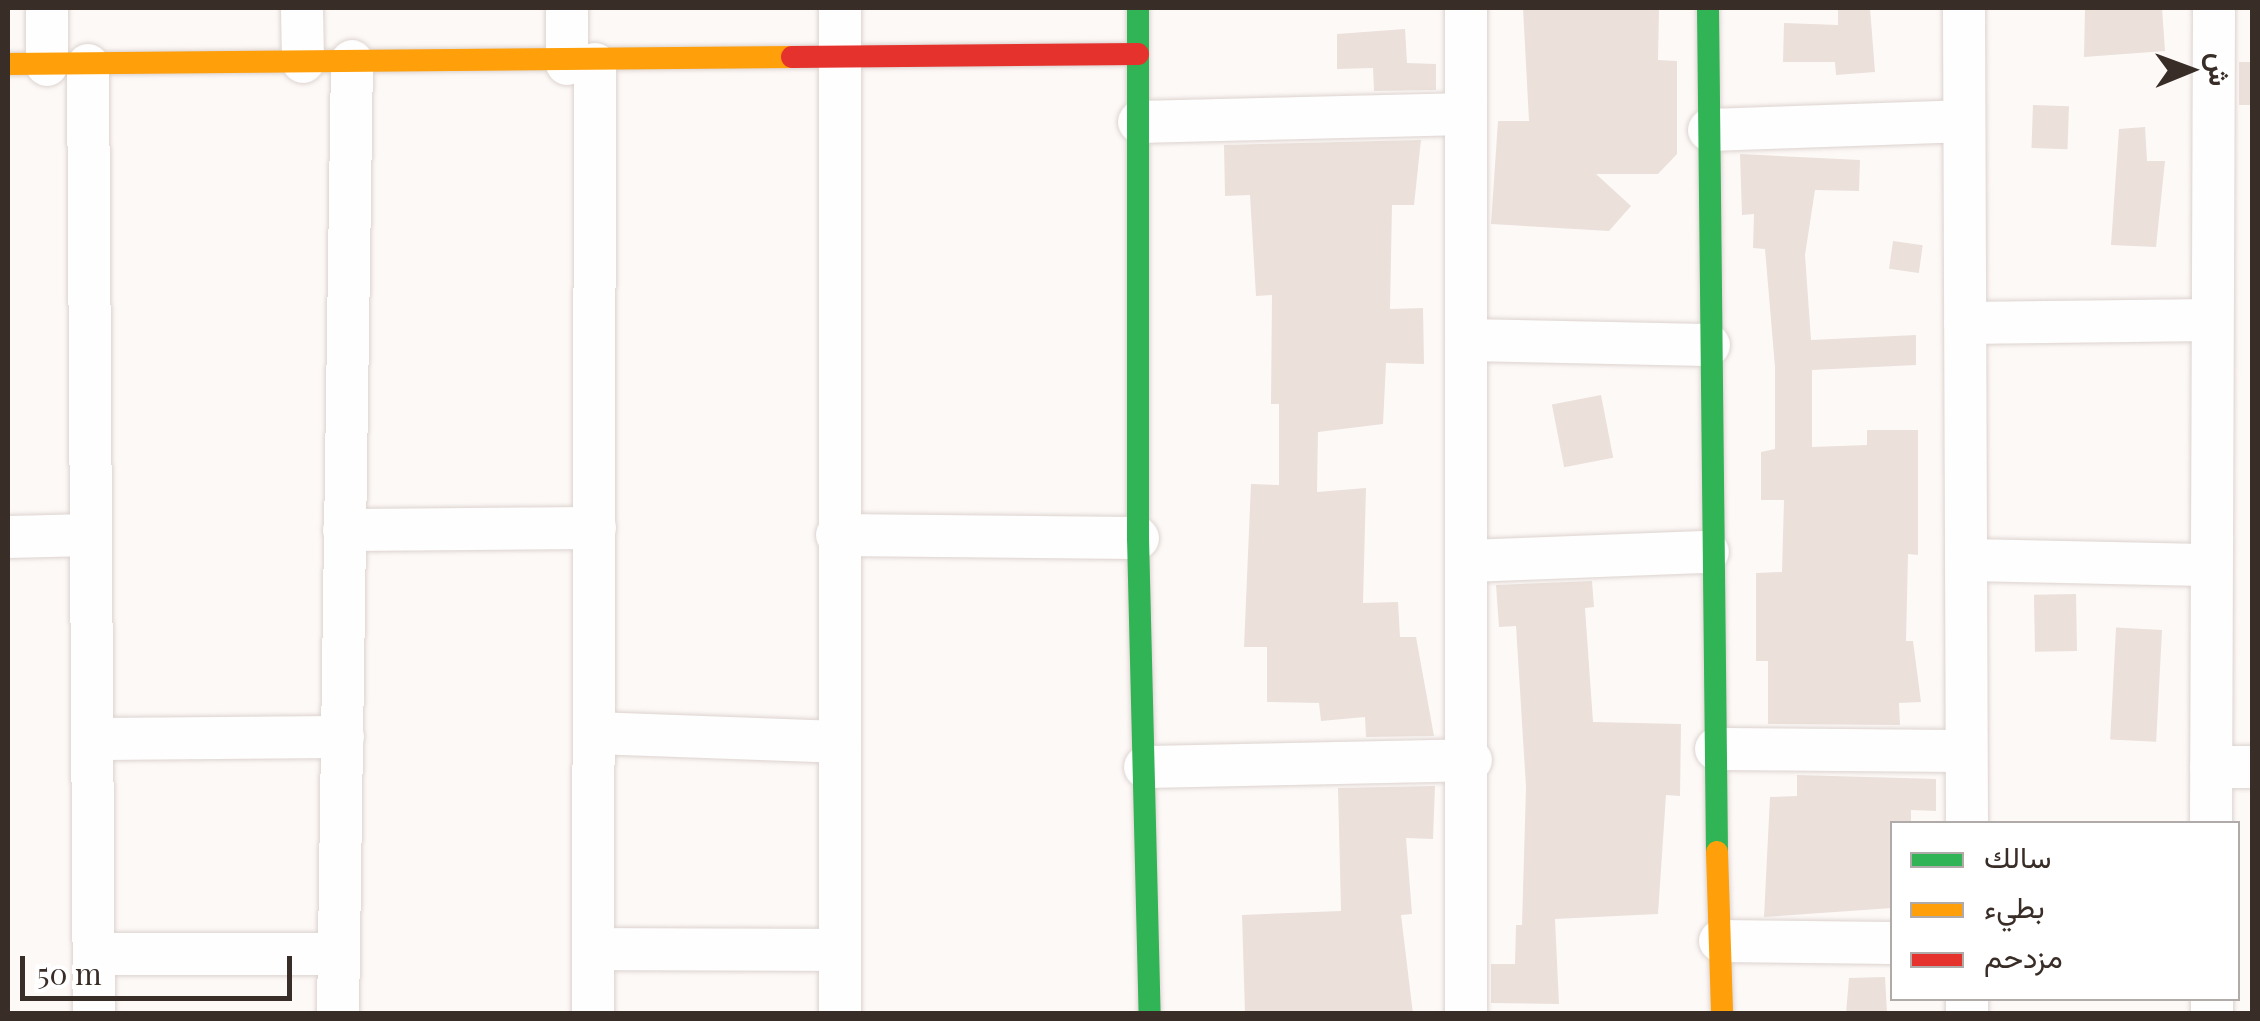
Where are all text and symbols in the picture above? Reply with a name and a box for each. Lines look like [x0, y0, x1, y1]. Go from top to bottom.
north arrow [2140, 20, 2240, 120]
text: ش [2202, 52, 2239, 87]
legend [1890, 821, 2240, 1001]
text: سالك [1984, 836, 2051, 876]
text: بطيء [1984, 886, 2045, 926]
scale bar [25, 936, 298, 998]
text: مزدحم [1984, 936, 2063, 976]
text: 50 m [37, 953, 102, 993]

